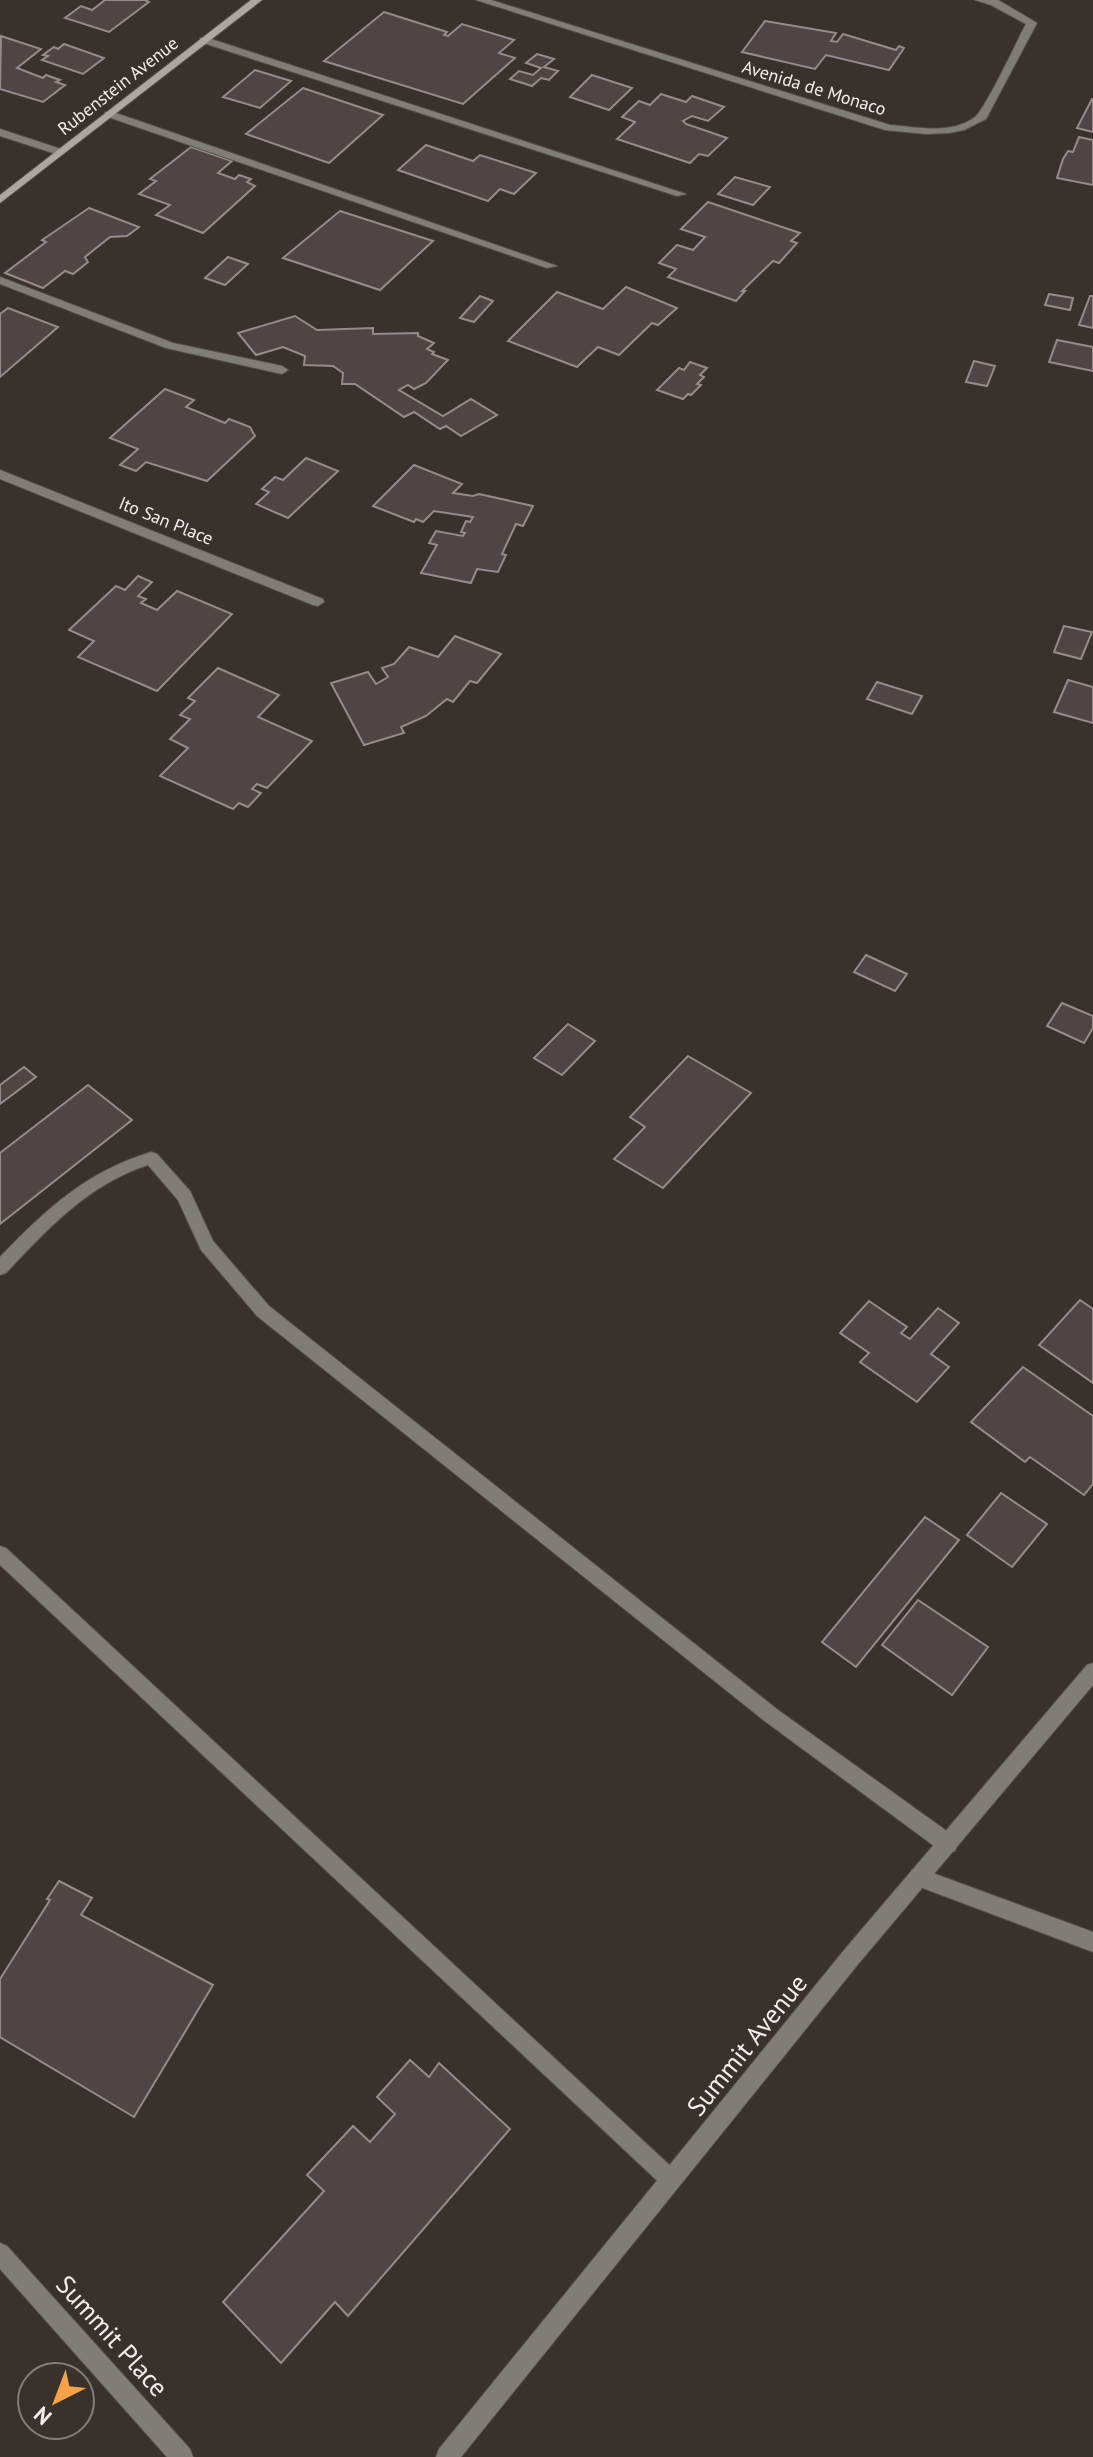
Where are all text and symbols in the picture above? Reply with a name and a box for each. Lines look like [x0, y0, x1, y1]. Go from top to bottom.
street label: Rubenstein Avenue [53, 31, 183, 140]
street label: Avenida de Monaco [739, 55, 889, 120]
street label: Ito San Place [116, 491, 217, 550]
street label: Summit Avenue [679, 1967, 814, 2122]
street label: Summit Place [49, 2268, 176, 2403]
north arrow [16, 2361, 96, 2441]
text: N [28, 2401, 57, 2431]

